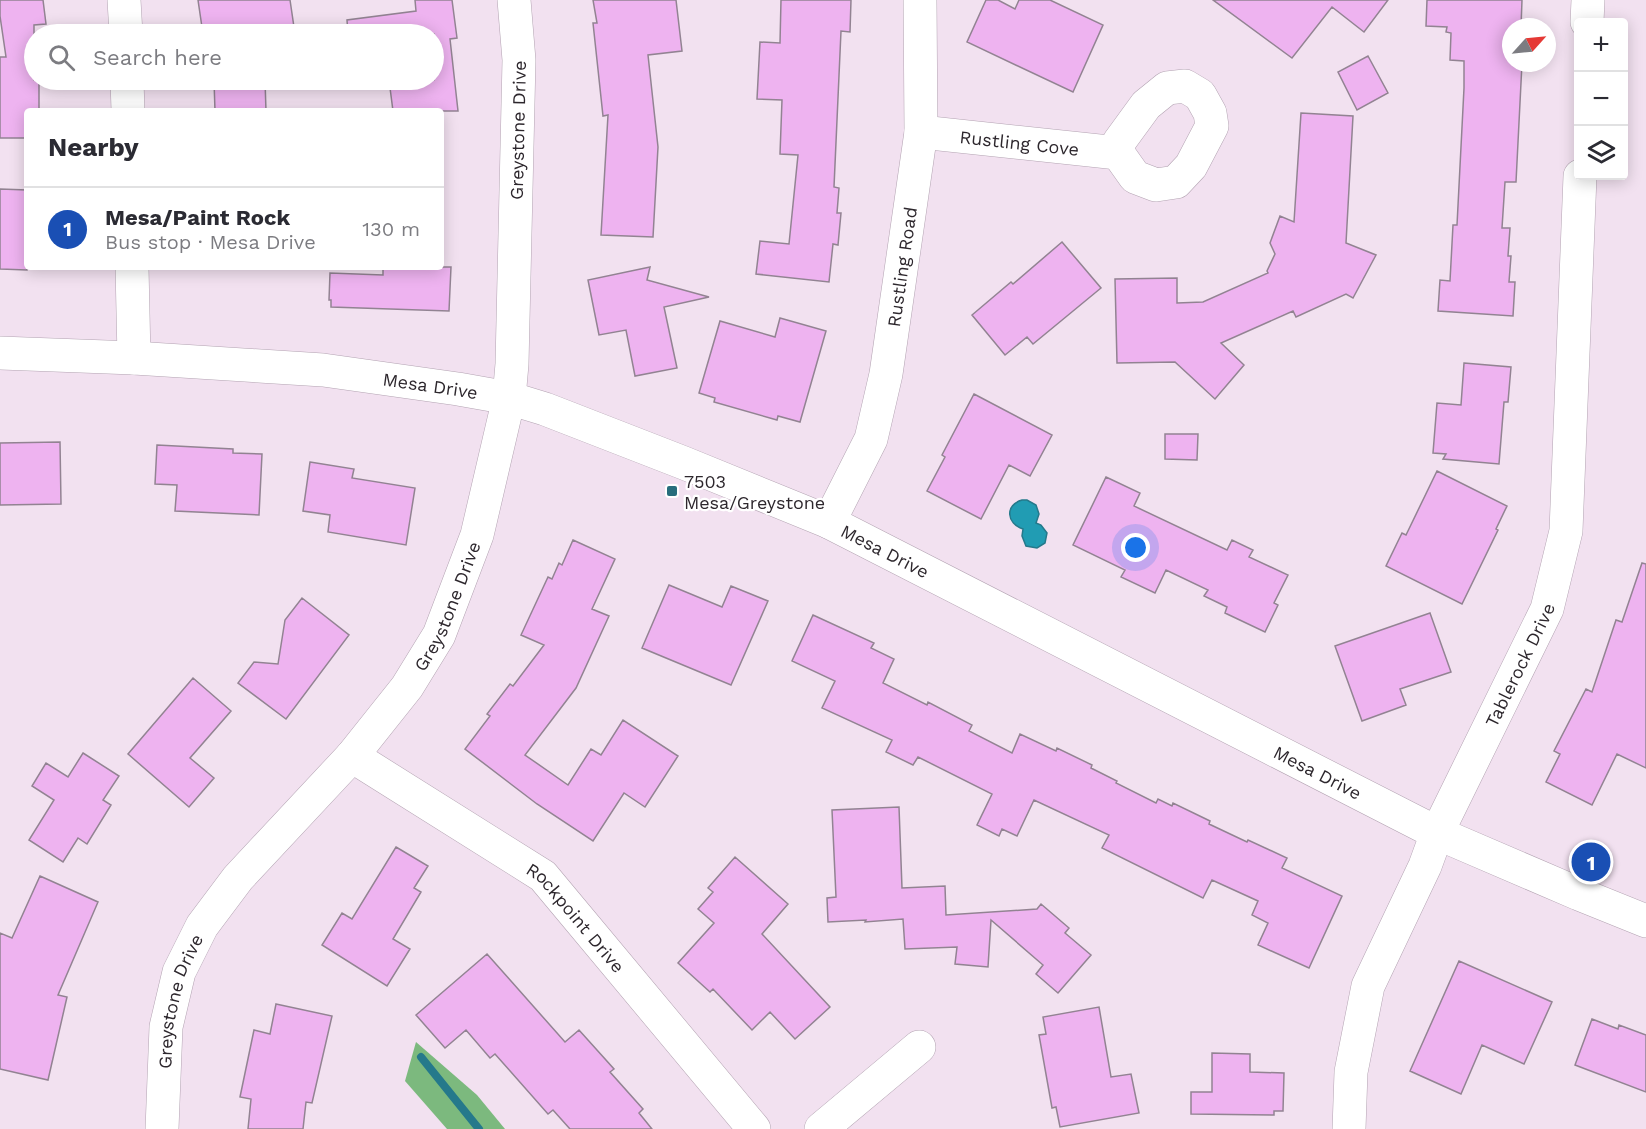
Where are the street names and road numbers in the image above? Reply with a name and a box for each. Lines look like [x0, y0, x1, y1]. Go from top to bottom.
street label: Greystone Drive [505, 60, 529, 200]
street label: Rustling Cove [959, 126, 1080, 159]
street label: Rustling Road [882, 205, 921, 328]
street label: Mesa Drive [382, 368, 480, 403]
street label: Mesa Drive [838, 520, 933, 582]
street label: Greystone Drive [409, 538, 484, 675]
street label: Tablerock Drive [1480, 601, 1558, 730]
street label: Mesa Drive [1270, 741, 1365, 803]
street label: Rockpoint Drive [523, 858, 629, 976]
street label: Greystone Drive [154, 930, 207, 1069]

